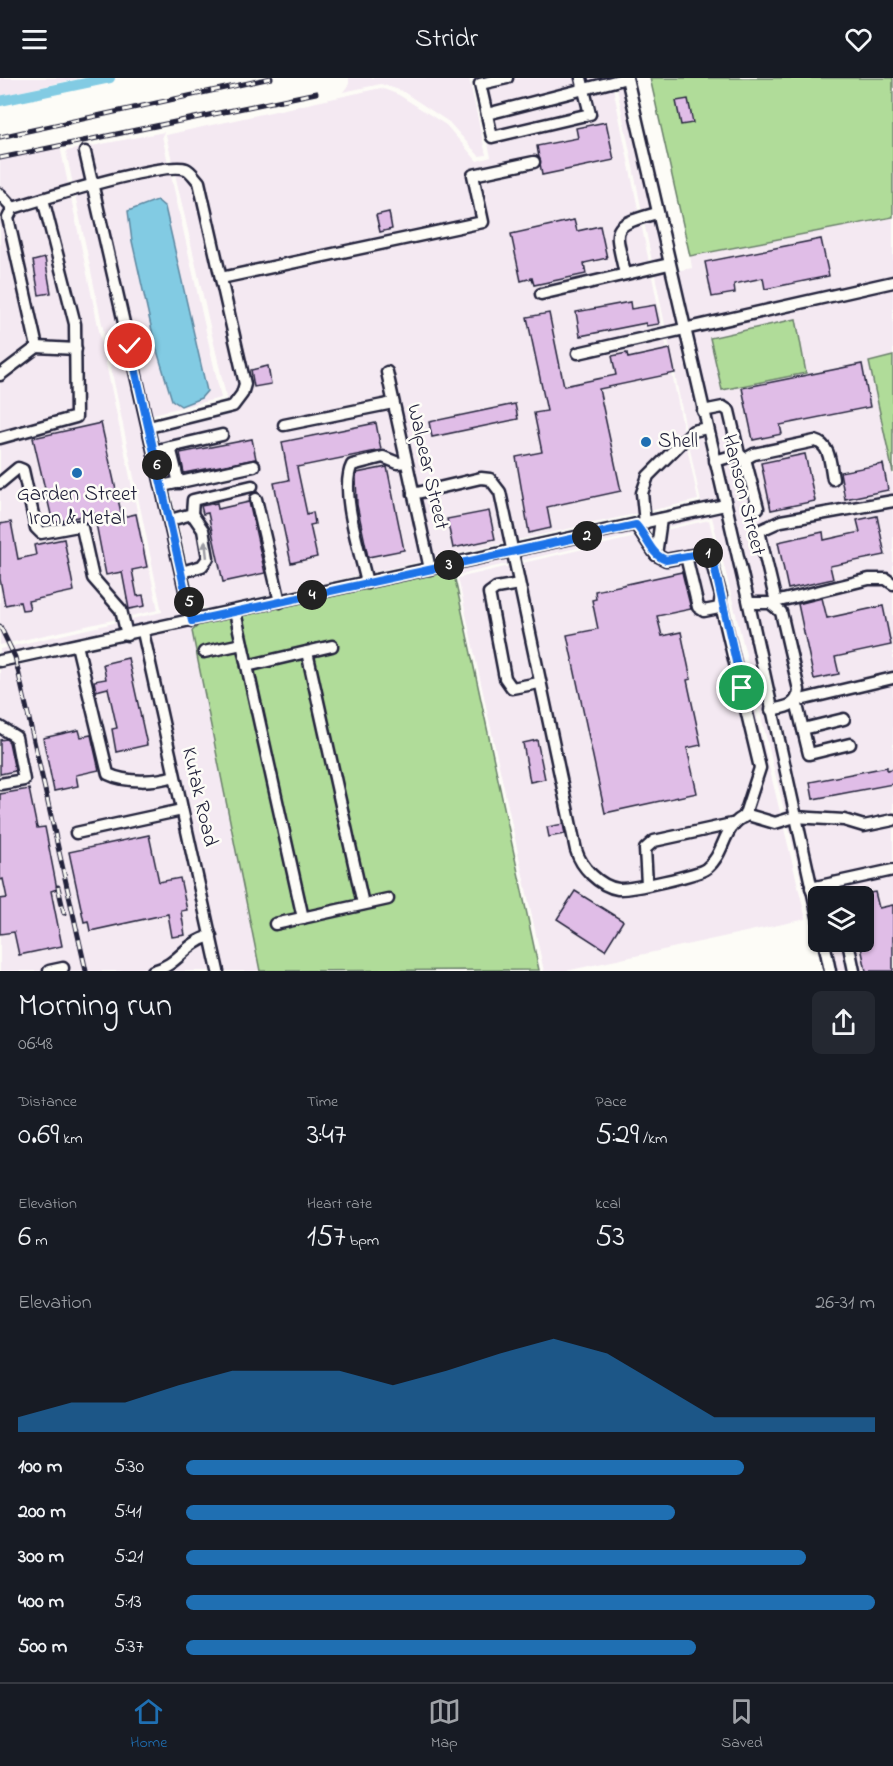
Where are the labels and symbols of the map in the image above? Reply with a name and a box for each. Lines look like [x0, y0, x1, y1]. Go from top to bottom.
pin [104, 320, 155, 371]
street label: Walpear Street [398, 401, 456, 533]
place label: Shell [658, 427, 698, 457]
street label: Hanson Street [713, 431, 773, 559]
marker: Shell [639, 435, 653, 449]
pin: 6 [142, 450, 172, 480]
marker: Garden Street Iron & Metal [70, 466, 84, 480]
place label: Garden Street Iron & Metal [17, 480, 137, 534]
pin: 2 [572, 521, 602, 551]
pin: 1 [693, 538, 723, 568]
one-way arrow [201, 540, 210, 559]
pin: 3 [434, 550, 464, 580]
pin: 4 [297, 580, 327, 610]
pin: 5 [174, 587, 204, 617]
pin [716, 662, 767, 713]
street label: Kutak Road [173, 745, 225, 850]

